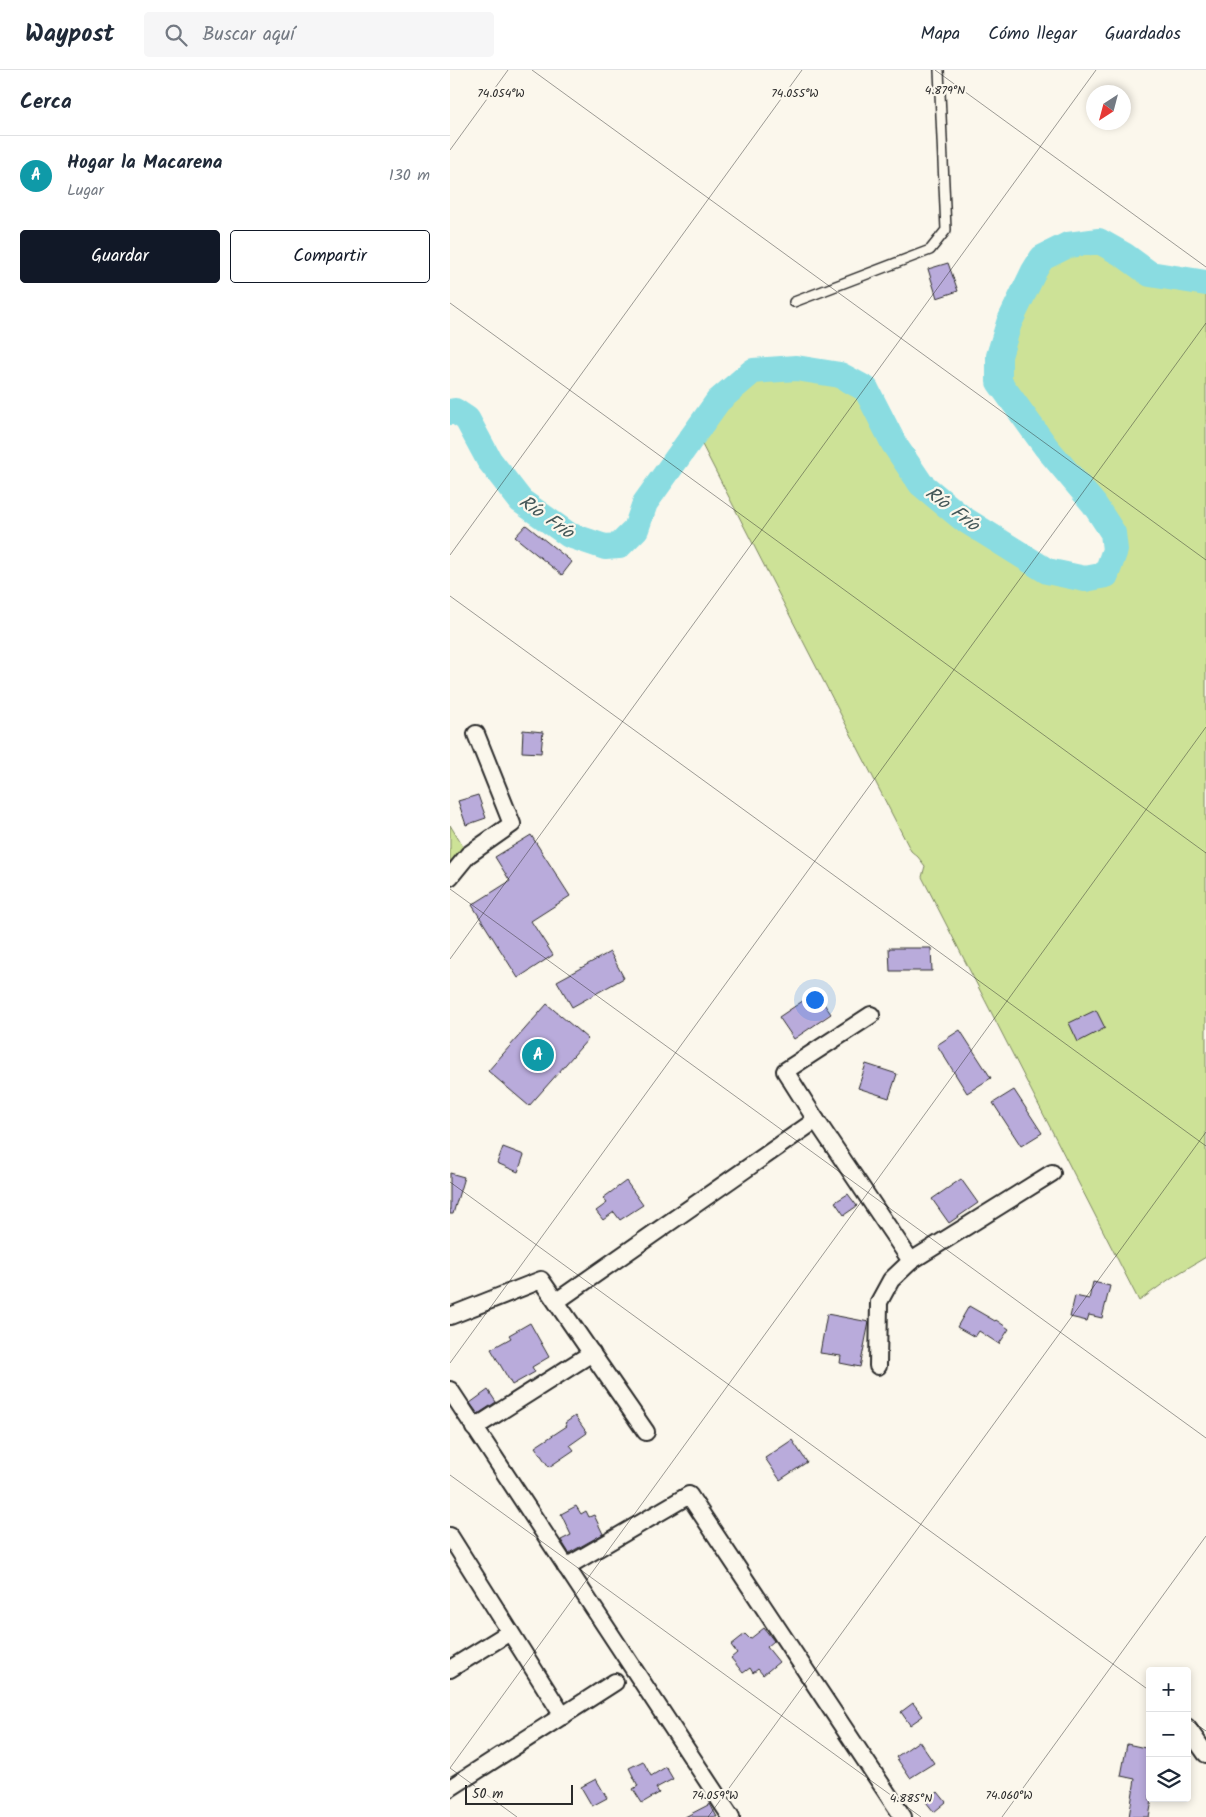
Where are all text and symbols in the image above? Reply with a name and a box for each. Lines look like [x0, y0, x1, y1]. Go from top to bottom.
search box [144, 12, 494, 57]
text: Waypost [25, 15, 114, 54]
text: Buscar aquí [202, 20, 295, 50]
text: Mapa [921, 20, 960, 49]
text: Cómo llegar [988, 20, 1077, 49]
text: Guardados [1105, 20, 1181, 49]
icon: search [162, 21, 190, 49]
text: 4.879°N [925, 81, 965, 100]
text: 74.054°W [477, 84, 525, 103]
text: 74.055°W [771, 84, 819, 103]
north arrow [1086, 85, 1131, 130]
text: Cerca [20, 86, 72, 119]
text: Hogar la Macarena [67, 148, 223, 178]
text: A [31, 163, 41, 188]
text: 130 m [389, 163, 430, 188]
text: Lugar [67, 178, 104, 203]
button: Guardar [20, 230, 220, 283]
button: Compartir [230, 230, 430, 283]
water label: Río Frío [918, 479, 986, 541]
water label: Río Frío [512, 488, 581, 548]
your location [802, 987, 828, 1013]
pin: A [522, 1036, 554, 1074]
map controls [1146, 1667, 1191, 1802]
button: + [1146, 1667, 1191, 1712]
button: − [1146, 1712, 1191, 1757]
button: layers [1146, 1757, 1191, 1802]
scale bar [465, 1782, 572, 1805]
text: 50 m [472, 1783, 503, 1805]
text: 74.059°W [692, 1786, 738, 1805]
text: 74.060°W [985, 1786, 1033, 1805]
text: 4.885°N [890, 1789, 932, 1808]

